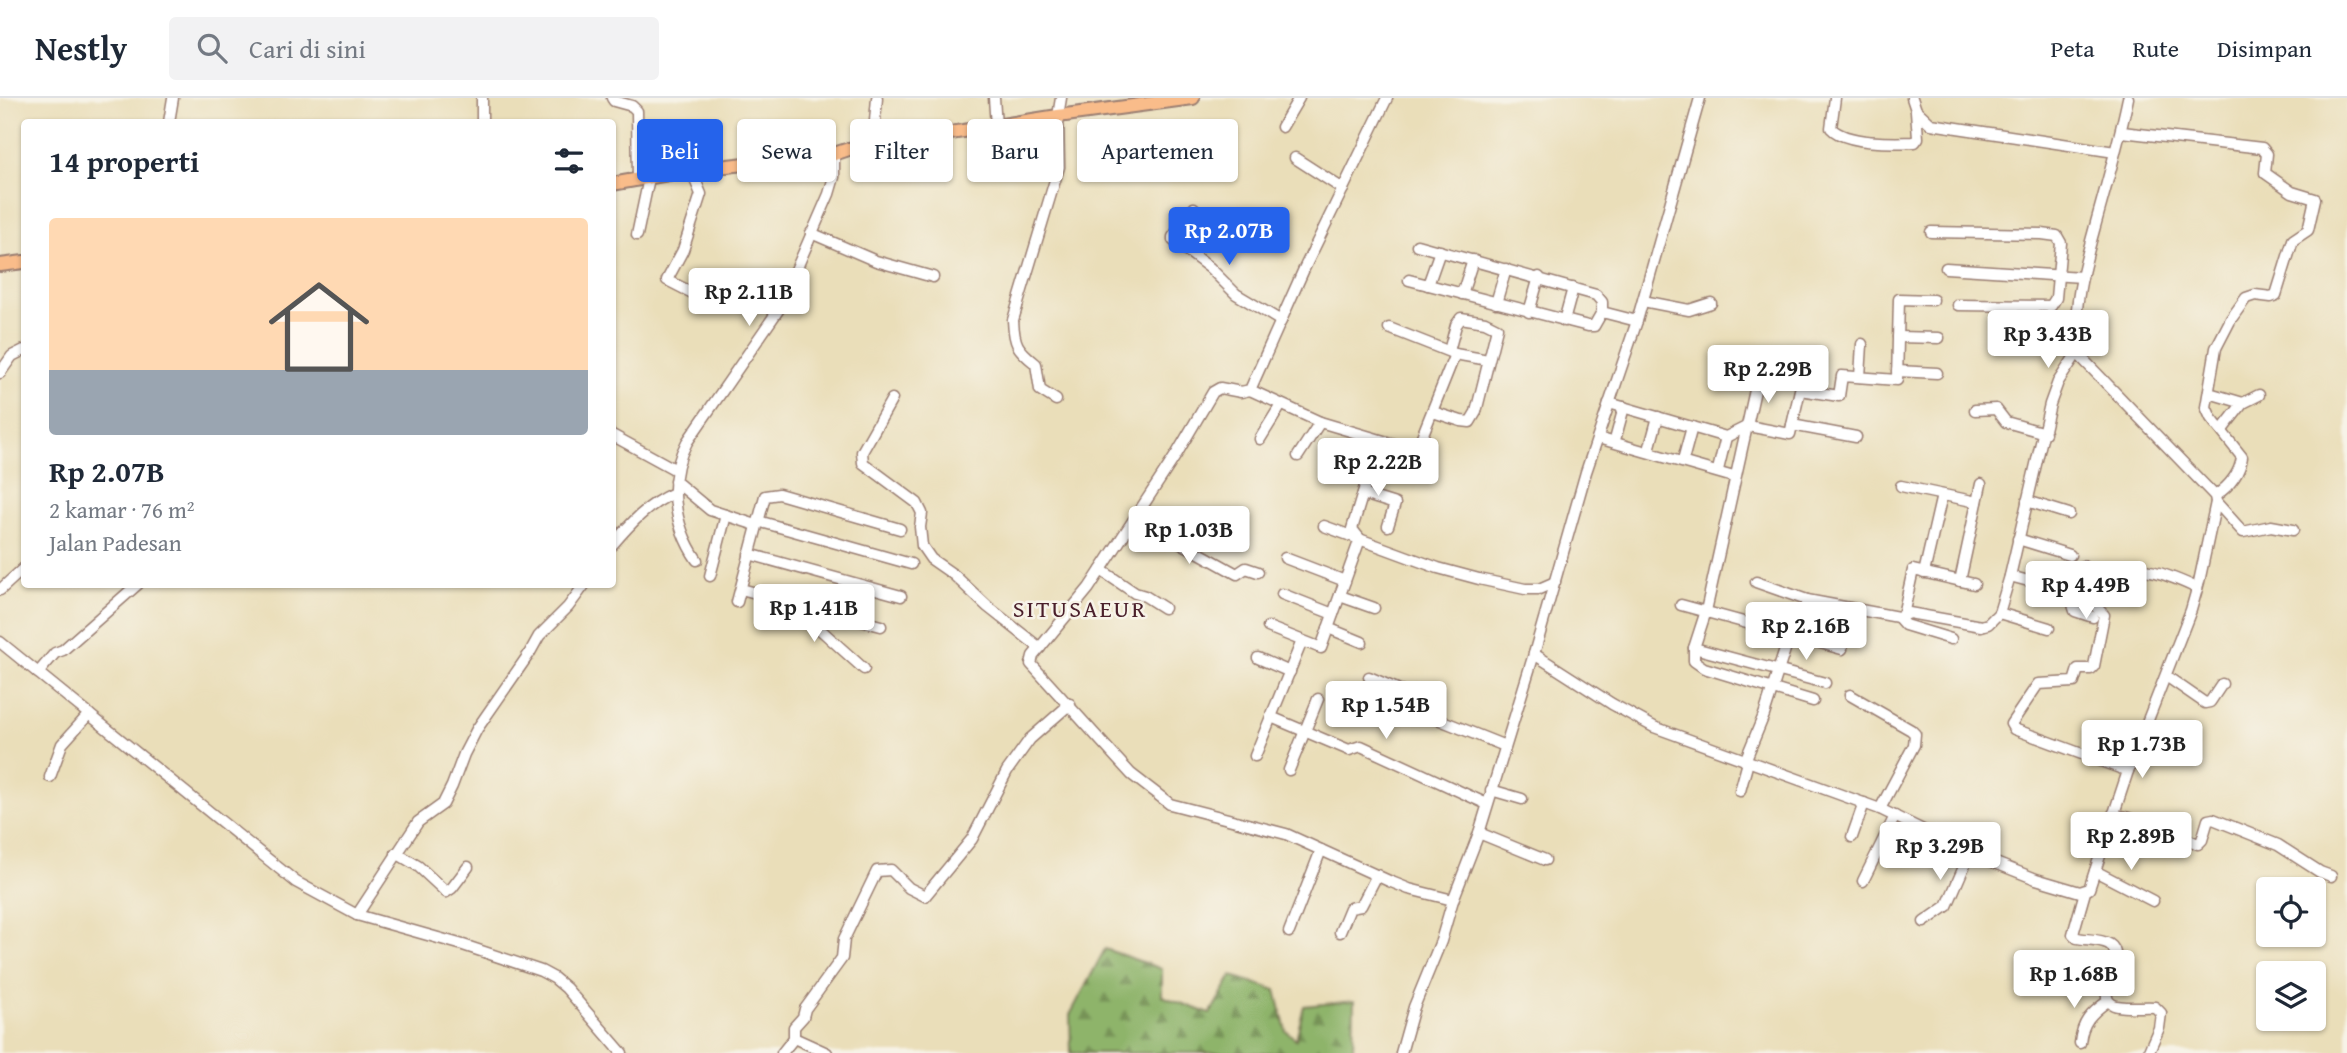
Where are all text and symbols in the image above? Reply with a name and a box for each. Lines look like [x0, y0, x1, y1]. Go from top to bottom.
search box [169, 17, 659, 80]
text: Nestly [35, 24, 127, 72]
icon: search [193, 29, 231, 67]
text: Cari di sini [249, 29, 366, 68]
text: Peta [2051, 31, 2094, 66]
text: Rute [2132, 31, 2179, 66]
text: Disimpan [2217, 31, 2312, 66]
chip: Beli [637, 119, 723, 182]
chip: Sewa [737, 119, 836, 182]
chip: Filter [850, 119, 953, 182]
chip: Baru [967, 119, 1063, 182]
chip: Apartemen [1077, 119, 1238, 182]
text: 14 properti [49, 139, 199, 183]
icon: filters [550, 142, 588, 180]
pin: Rp 2.07B [1157, 208, 1301, 267]
text: Rp 2.07B [1185, 213, 1273, 246]
icon: home [256, 264, 382, 390]
pin: Rp 2.11B [677, 268, 821, 328]
text: Rp 2.11B [705, 274, 793, 307]
pin: Rp 3.43B [1976, 310, 2120, 370]
text: Rp 3.43B [2004, 316, 2092, 349]
pin: Rp 2.29B [1696, 345, 1840, 405]
text: Rp 2.29B [1724, 351, 1812, 384]
pin: Rp 2.22B [1306, 438, 1450, 498]
text: Rp 2.22B [1334, 444, 1422, 477]
text: Rp 2.07B [49, 449, 165, 493]
text: 2 kamar · 76 m² [49, 493, 195, 526]
pin: Rp 1.03B [1117, 506, 1261, 566]
text: Rp 1.03B [1145, 512, 1233, 545]
text: Jalan Padesan [49, 526, 182, 559]
pin: Rp 4.49B [2014, 561, 2158, 621]
text: Rp 4.49B [2042, 567, 2130, 600]
pin: Rp 1.41B [742, 584, 886, 644]
text: Rp 1.41B [770, 590, 858, 623]
district label: SITUSAEUR [1013, 591, 1147, 626]
pin: Rp 2.16B [1734, 602, 1878, 662]
text: Rp 2.16B [1762, 608, 1850, 641]
pin: Rp 1.54B [1314, 682, 1458, 741]
text: Rp 1.54B [1342, 687, 1430, 720]
pin: Rp 1.73B [2070, 720, 2214, 780]
text: Rp 1.73B [2098, 726, 2186, 759]
pin: Rp 2.89B [2059, 812, 2203, 872]
text: Rp 2.89B [2087, 818, 2175, 851]
pin: Rp 3.29B [1868, 822, 2012, 882]
text: Rp 3.29B [1896, 828, 1984, 861]
map controls [2256, 877, 2326, 1031]
button: locate [2256, 877, 2326, 947]
pin: Rp 1.68B [2002, 950, 2146, 1010]
text: Rp 1.68B [2030, 956, 2118, 989]
button: layers [2256, 961, 2326, 1031]

